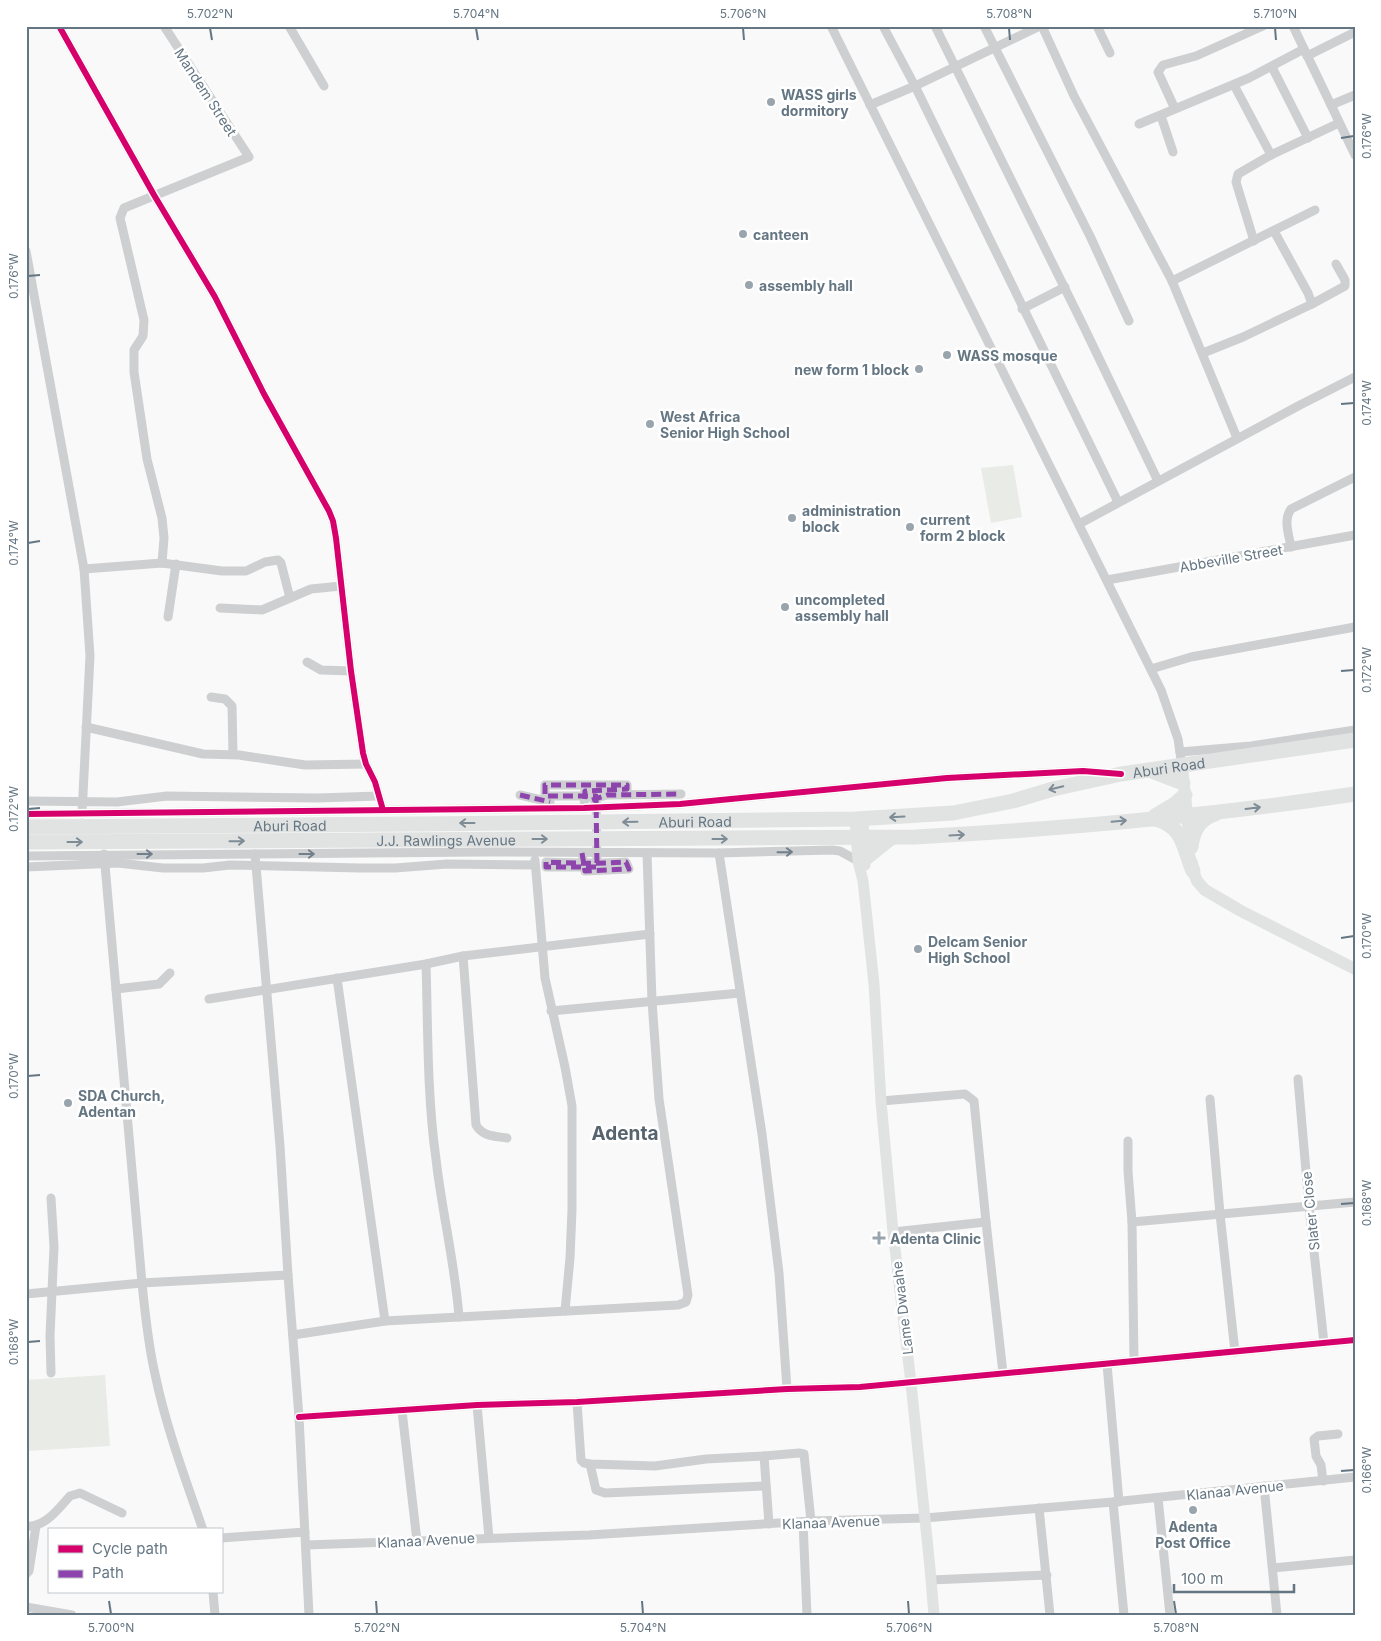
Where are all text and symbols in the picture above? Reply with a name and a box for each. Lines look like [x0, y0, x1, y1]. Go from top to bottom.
text: 5.702°N [187, 6, 233, 21]
text: 5.704°N [453, 6, 499, 21]
text: 5.706°N [720, 6, 766, 21]
text: 5.708°N [986, 6, 1032, 21]
text: 5.710°N [1253, 6, 1297, 21]
street label: Mandem Street [171, 45, 241, 139]
place label: WASS girls dormitory [781, 86, 857, 119]
marker: WASS girls dormitory [765, 96, 777, 108]
text: 0.176°W [1359, 113, 1374, 159]
place label: canteen [753, 226, 809, 243]
marker: canteen [737, 228, 749, 240]
text: 0.176°W [6, 253, 21, 299]
place label: assembly hall [759, 277, 853, 294]
marker: assembly hall [743, 279, 755, 291]
place label: WASS mosque [957, 347, 1058, 364]
marker: WASS mosque [941, 349, 953, 361]
place label: new form 1 block [794, 361, 910, 378]
marker: new form 1 block [913, 363, 925, 375]
text: 0.174°W [1359, 380, 1374, 426]
place label: West Africa Senior High School [660, 408, 790, 441]
marker: West Africa Senior High School [644, 418, 656, 430]
place label: administration block [802, 502, 901, 535]
place label: current form 2 block [920, 511, 1006, 544]
marker: administration block [786, 512, 798, 524]
text: 0.174°W [6, 520, 21, 566]
marker: current form 2 block [904, 521, 916, 533]
street label: Abbeville Street [1178, 540, 1284, 575]
place label: uncompleted assembly hall [795, 591, 889, 624]
marker: uncompleted assembly hall [779, 601, 791, 613]
text: 0.172°W [1359, 647, 1374, 693]
street label: Aburi Road [1131, 753, 1206, 781]
one-way arrow [1049, 784, 1065, 793]
text: 0.172°W [6, 786, 21, 832]
one-way arrow [1245, 803, 1261, 813]
street label: Aburi Road [658, 812, 732, 830]
one-way arrow [889, 813, 905, 822]
street label: Aburi Road [253, 816, 327, 834]
one-way arrow [1110, 816, 1126, 826]
one-way arrow [459, 818, 476, 828]
one-way arrow [622, 818, 638, 827]
one-way arrow [949, 830, 965, 839]
street label: J.J. Rawlings Avenue [376, 831, 516, 849]
one-way arrow [532, 834, 548, 844]
one-way arrow [712, 834, 728, 844]
one-way arrow [229, 836, 245, 846]
one-way arrow [66, 837, 83, 847]
one-way arrow [776, 847, 793, 857]
one-way arrow [136, 849, 153, 859]
one-way arrow [299, 849, 315, 859]
text: 0.170°W [1359, 913, 1374, 959]
place label: Delcam Senior High School [928, 933, 1027, 966]
marker: Delcam Senior High School [912, 943, 924, 955]
text: 0.170°W [6, 1053, 21, 1099]
place label: SDA Church, Adentan [78, 1087, 165, 1120]
marker: SDA Church, Adentan [62, 1097, 74, 1109]
district label: Adenta [592, 1122, 658, 1145]
street label: Slater Close [1297, 1171, 1323, 1251]
text: 0.168°W [1359, 1180, 1374, 1226]
place label: Adenta Clinic [890, 1230, 981, 1247]
marker: Adenta Clinic [872, 1231, 886, 1245]
street label: Lame Dwaahe [888, 1260, 916, 1356]
text: 0.168°W [6, 1319, 21, 1365]
text: 0.166°W [1359, 1446, 1374, 1493]
street label: Klanaa Avenue [1185, 1476, 1285, 1504]
marker: Adenta Post Office [1187, 1504, 1199, 1516]
street label: Klanaa Avenue [782, 1512, 880, 1532]
place label: Adenta Post Office [1155, 1518, 1231, 1551]
legend [48, 1528, 222, 1594]
street label: Klanaa Avenue [377, 1529, 475, 1551]
text: Cycle path [92, 1539, 168, 1558]
scale bar [1174, 1561, 1294, 1593]
text: Path [92, 1563, 124, 1582]
text: 100 m [1181, 1569, 1223, 1588]
text: 5.700°N [88, 1620, 134, 1635]
text: 5.702°N [354, 1620, 400, 1635]
text: 5.704°N [620, 1620, 666, 1635]
text: 5.706°N [886, 1620, 932, 1635]
text: 5.708°N [1153, 1620, 1199, 1635]

